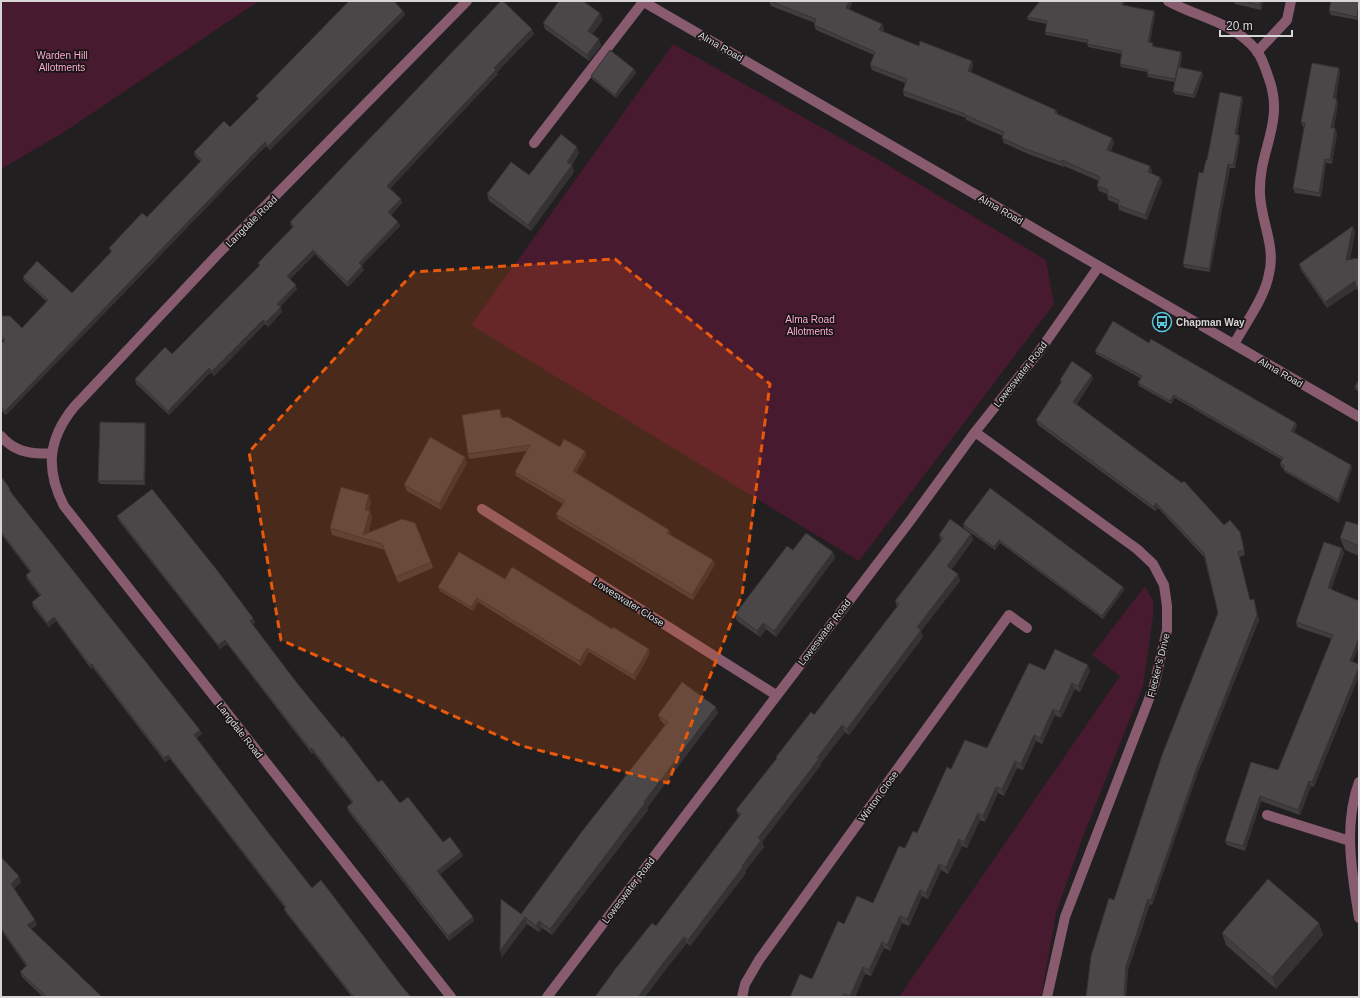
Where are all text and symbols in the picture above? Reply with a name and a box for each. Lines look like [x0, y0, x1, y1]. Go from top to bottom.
scale bar [1220, 12, 1292, 38]
text: 20 m [1226, 19, 1253, 33]
street label: Alma Road [697, 29, 745, 64]
park label: Warden Hill Allotments [36, 50, 88, 73]
street label: Alma Road [977, 192, 1025, 227]
street label: Langdale Road [223, 193, 279, 249]
bus stop icon: Chapman Way [1151, 311, 1173, 333]
park label: Alma Road Allotments [785, 314, 835, 337]
place label: Chapman Way [1176, 317, 1245, 328]
street label: Loweswater Road [991, 339, 1049, 409]
street label: Alma Road [1257, 355, 1305, 390]
street label: Loweswater Close [591, 576, 667, 629]
street label: Loweswater Road [796, 597, 853, 668]
street label: Flecker's Drive [1145, 631, 1172, 698]
street label: Langdale Road [214, 700, 265, 760]
street label: Winton Close [856, 769, 901, 824]
street label: Loweswater Road [600, 855, 657, 926]

